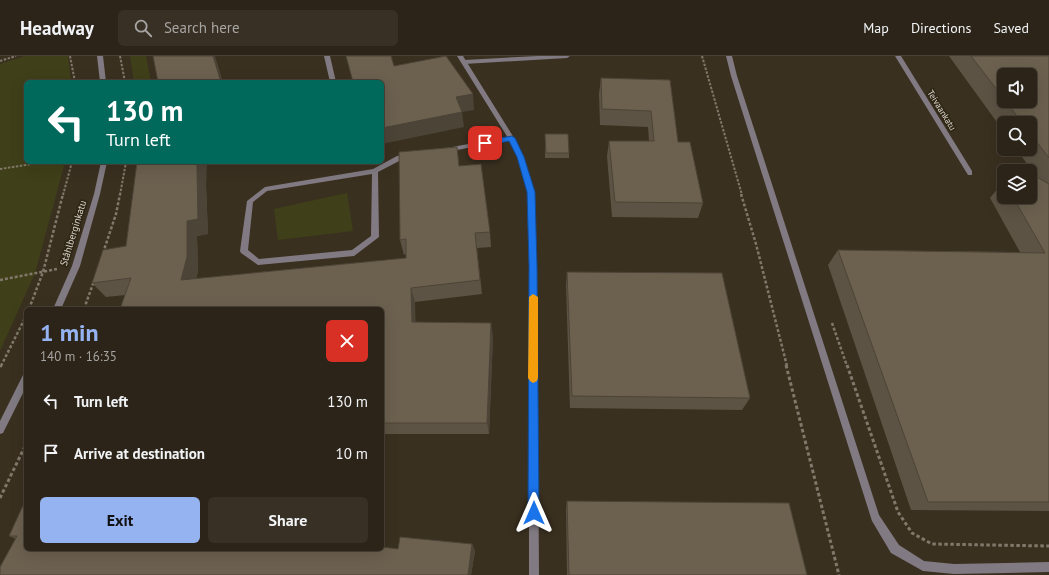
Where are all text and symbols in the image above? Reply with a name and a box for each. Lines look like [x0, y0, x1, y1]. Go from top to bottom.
search box [118, 10, 398, 46]
text: Headway [20, 16, 94, 40]
icon: search [132, 17, 154, 39]
text: Search here [164, 18, 240, 37]
text: Map [863, 19, 889, 37]
text: Directions [911, 19, 971, 37]
text: Saved [993, 19, 1029, 37]
map controls [997, 68, 1037, 204]
button: sound [997, 68, 1037, 108]
street label: Teivaankatu [925, 88, 959, 132]
text: 130 m [106, 92, 183, 129]
icon: left [40, 96, 92, 148]
button: search [997, 116, 1037, 156]
pin [468, 126, 502, 160]
text: Turn left [106, 128, 171, 151]
icon: arrive [474, 132, 496, 154]
button: layers [997, 164, 1037, 204]
street label: Ståhlberginkatu [57, 199, 89, 267]
text: 1 min [40, 317, 99, 348]
button: close [326, 320, 368, 362]
text: 140 m · 16:35 [40, 348, 117, 365]
icon: left [40, 390, 62, 412]
text: Turn left [74, 392, 128, 411]
text: 130 m [327, 392, 368, 411]
icon: arrive [40, 442, 62, 464]
text: Arrive at destination [74, 444, 205, 463]
text: 10 m [335, 444, 368, 463]
position arrow [513, 492, 555, 534]
button: Exit [40, 497, 200, 543]
button: Share [208, 497, 368, 543]

